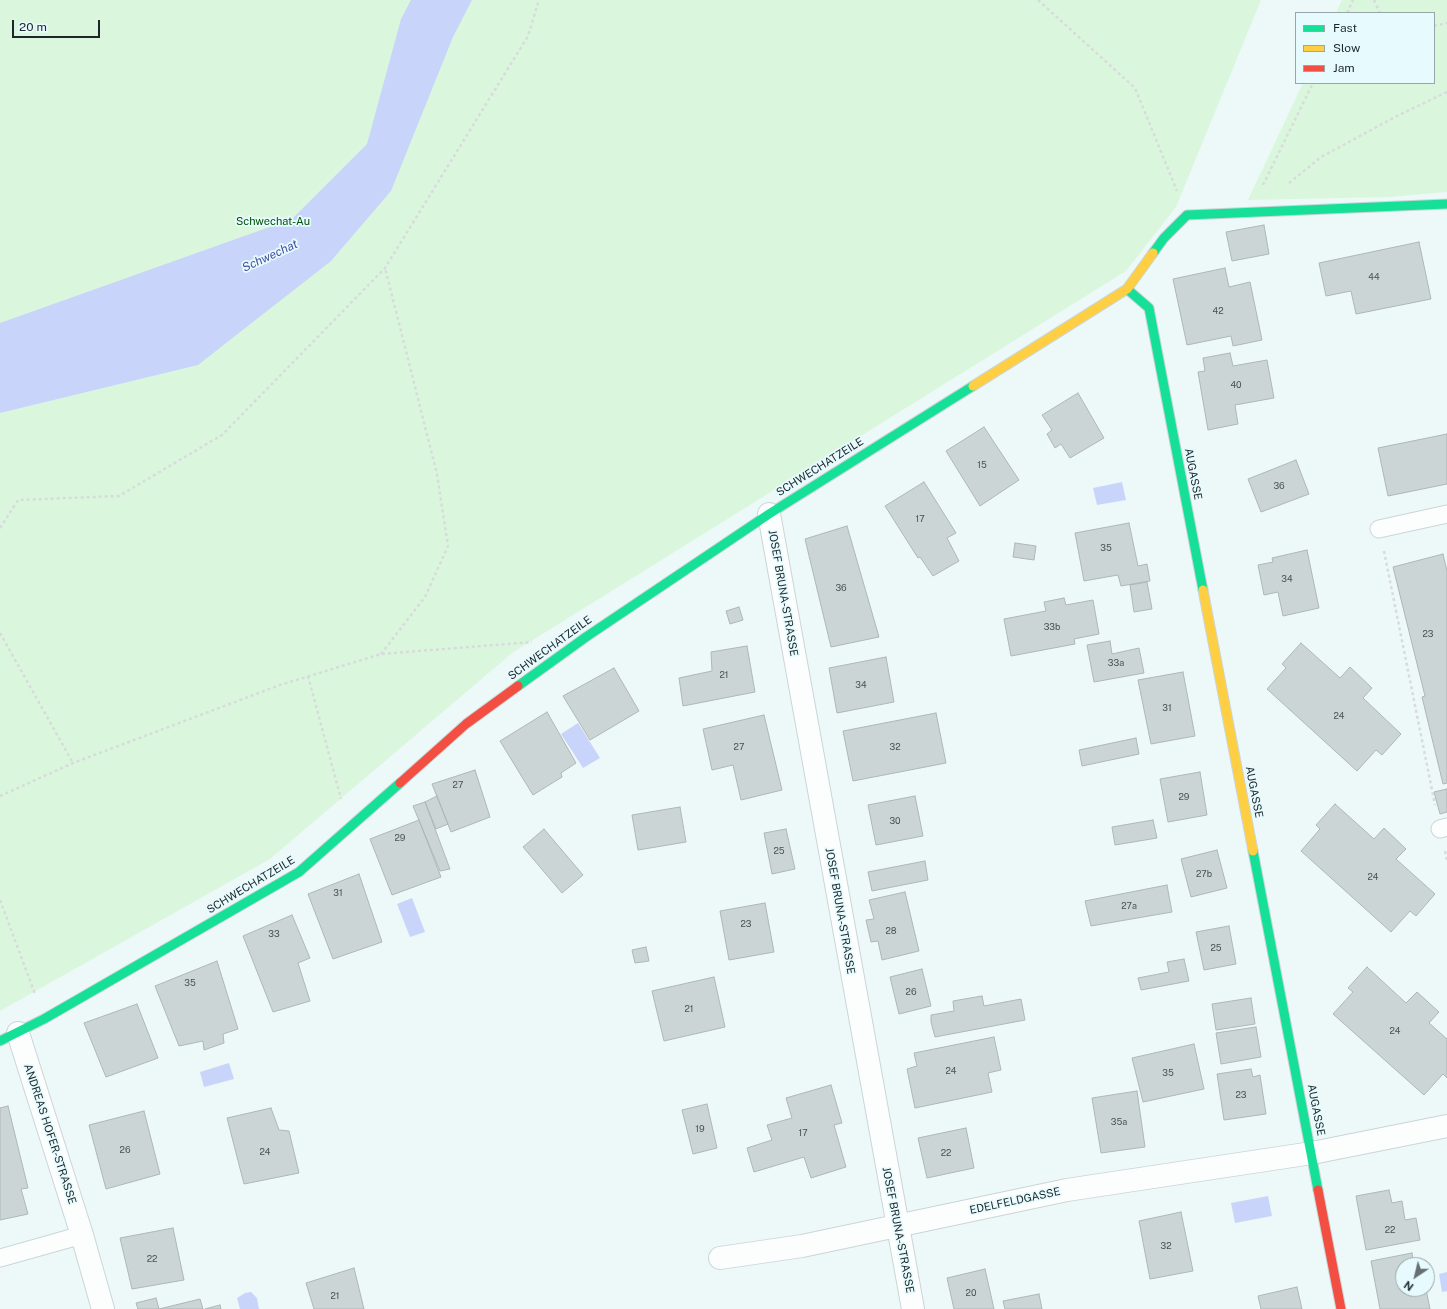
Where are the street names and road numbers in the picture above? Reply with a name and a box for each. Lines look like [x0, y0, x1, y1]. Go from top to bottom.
street label: SCHWECHATZEILE [774, 435, 866, 499]
street label: AUGASSE [1182, 447, 1204, 501]
street label: JOSEF BRUNA-STRASSE [765, 529, 801, 657]
street label: SCHWECHATZEILE [506, 613, 594, 683]
street label: AUGASSE [1243, 765, 1265, 819]
street label: JOSEF BRUNA-STRASSE [822, 847, 858, 975]
street label: SCHWECHATZEILE [205, 854, 297, 916]
street label: ANDREAS HOFER-STRASSE [21, 1062, 79, 1206]
street label: AUGASSE [1305, 1083, 1327, 1137]
street label: JOSEF BRUNA-STRASSE [879, 1166, 917, 1294]
street label: EDELFELDGASSE [968, 1185, 1062, 1217]

